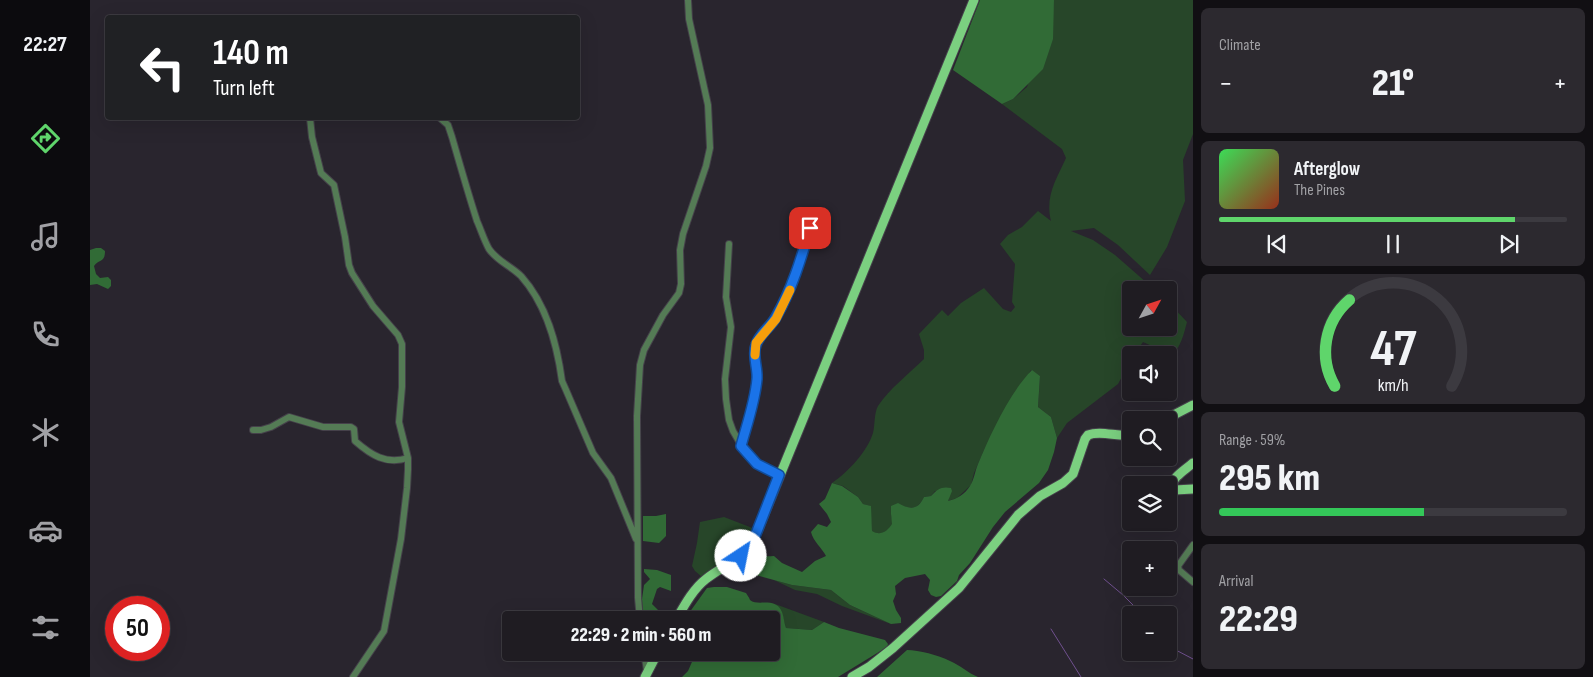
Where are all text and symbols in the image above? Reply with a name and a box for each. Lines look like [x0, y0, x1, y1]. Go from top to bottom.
text: 22:27 [23, 31, 67, 58]
text: 140 m [213, 32, 289, 75]
icon: left [130, 35, 195, 100]
text: Climate [1219, 36, 1261, 55]
text: 21° [1372, 61, 1414, 106]
text: − [1219, 67, 1233, 100]
text: + [1553, 67, 1567, 100]
text: Turn left [213, 75, 275, 102]
icon: directions [28, 121, 63, 156]
text: Afterglow [1294, 158, 1360, 181]
text: The Pines [1294, 181, 1345, 200]
pin [789, 207, 831, 249]
icon: arrive [796, 214, 824, 242]
icon: music [28, 219, 63, 254]
icon: previous [1263, 230, 1291, 258]
icon: pause [1379, 230, 1407, 258]
icon: next [1495, 230, 1523, 258]
north arrow [1122, 281, 1178, 336]
map controls [1122, 281, 1177, 661]
icon: phone [28, 317, 63, 352]
text: 47 [1370, 318, 1416, 381]
button: sound [1122, 346, 1177, 401]
text: km/h [1378, 375, 1408, 396]
button: search [1122, 411, 1177, 466]
icon: climate [28, 415, 63, 450]
text: Range · 59% [1219, 431, 1285, 450]
text: 295 km [1219, 456, 1320, 501]
button: layers [1122, 476, 1177, 531]
icon: car [28, 513, 63, 548]
position arrow [714, 529, 766, 581]
button: + [1122, 541, 1177, 596]
text: Arrival [1219, 572, 1253, 591]
speed limit sign: 50 [105, 596, 170, 661]
text: 22:29 [1219, 597, 1298, 642]
button: − [1122, 606, 1177, 661]
icon: filters [28, 610, 63, 645]
text: 22:29 · 2 min · 560 m [571, 624, 711, 647]

